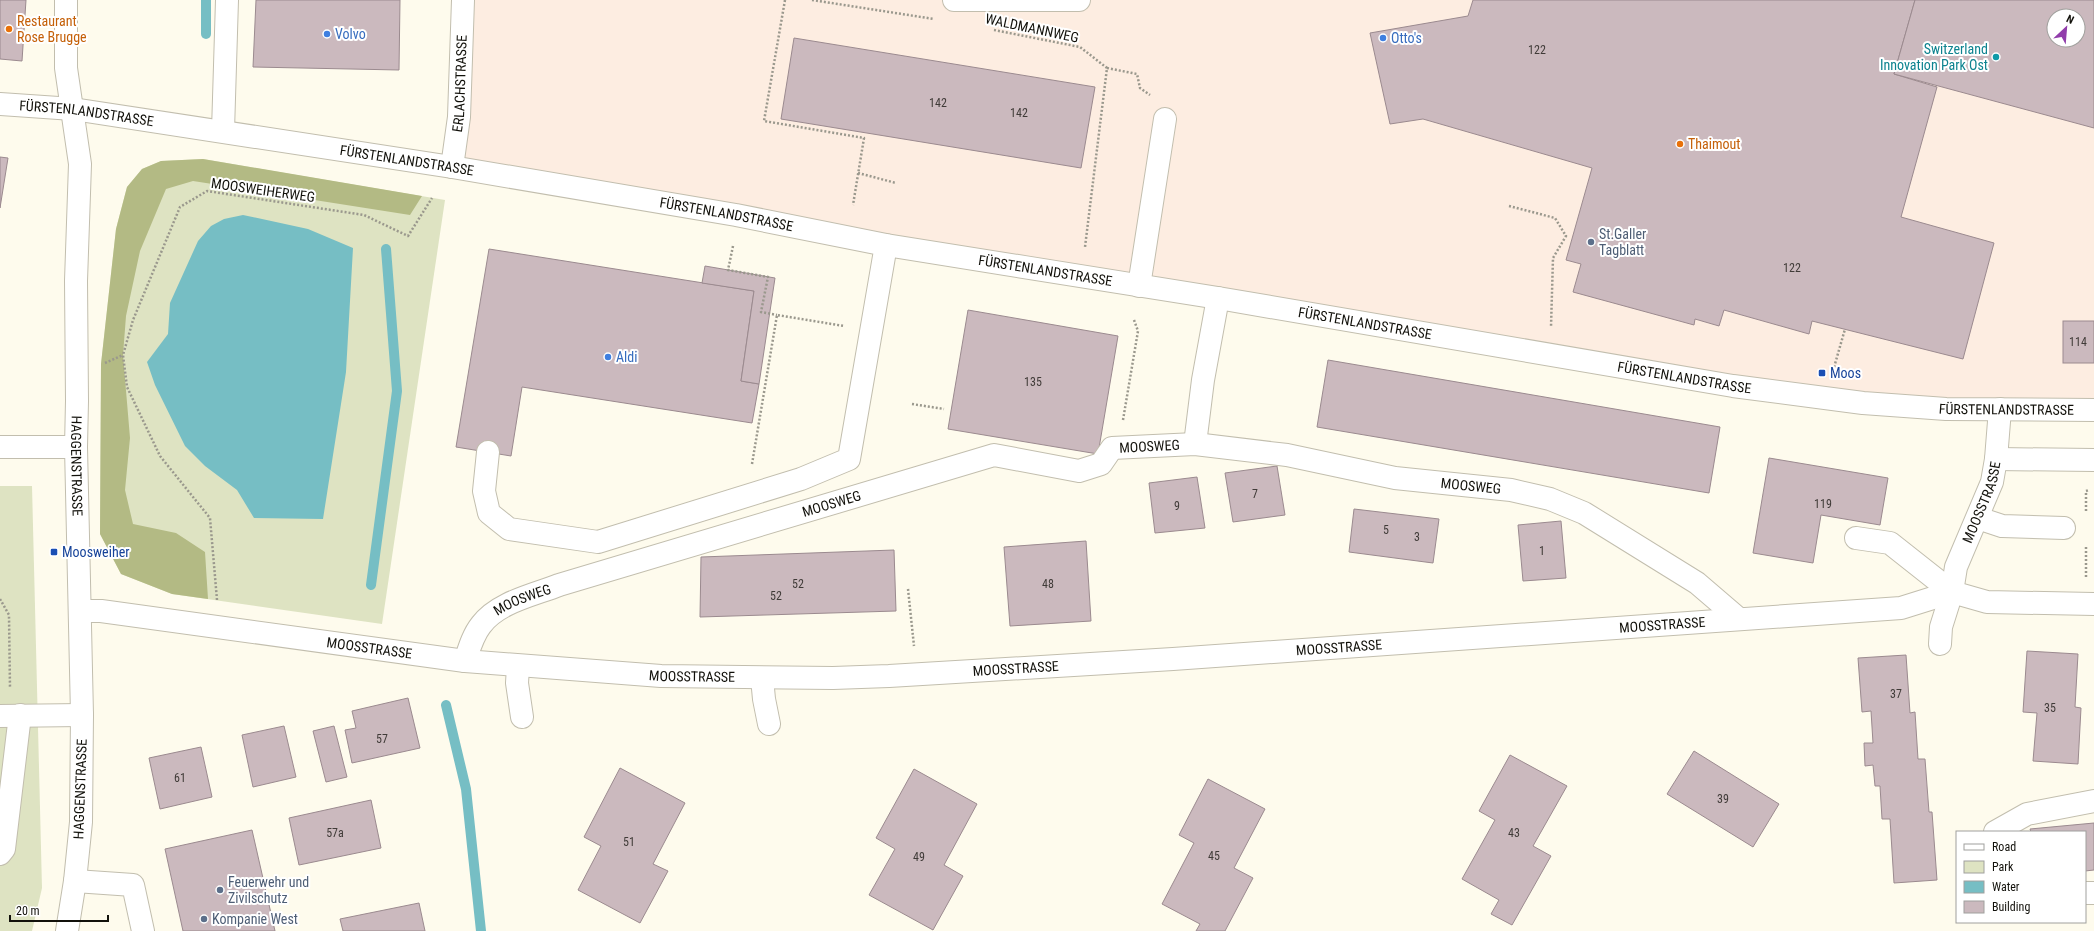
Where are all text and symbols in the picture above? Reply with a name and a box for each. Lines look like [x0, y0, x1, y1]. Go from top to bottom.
north arrow [2046, 8, 2086, 48]
street label: WALDMANNWEG [984, 10, 1080, 46]
text: N [2064, 12, 2076, 27]
place label: Restaurant Rose Brugge [17, 13, 87, 45]
marker: Restaurant Rose Brugge [4, 24, 14, 34]
place label: Volvo [335, 26, 366, 42]
marker: Volvo [322, 29, 332, 39]
place label: Otto's [1391, 30, 1422, 46]
marker: Otto's [1378, 33, 1388, 43]
street label: ERLACHSTRASSE [449, 35, 470, 133]
place label: Switzerland Innovation Park Ost [1880, 41, 1988, 73]
house number: 122 [1528, 43, 1546, 57]
marker: Switzerland Innovation Park Ost [1991, 52, 2001, 62]
house number: 142 [929, 96, 947, 110]
street label: FÜRSTENLANDSTRASSE [19, 97, 155, 129]
house number: 142 [1010, 106, 1028, 120]
place label: Thaimout [1688, 136, 1740, 152]
marker: Thaimout [1675, 139, 1685, 149]
street label: FÜRSTENLANDSTRASSE [339, 142, 475, 179]
street label: MOOSWEIHERWEG [210, 175, 316, 205]
street label: FÜRSTENLANDSTRASSE [658, 194, 795, 234]
place label: St.Galler Tagblatt [1599, 226, 1646, 258]
marker: St.Galler Tagblatt [1586, 237, 1596, 247]
street label: FÜRSTENLANDSTRASSE [977, 252, 1114, 289]
house number: 122 [1783, 261, 1801, 275]
street label: FÜRSTENLANDSTRASSE [1297, 304, 1433, 342]
house number: 114 [2069, 335, 2087, 349]
place label: Aldi [616, 349, 637, 365]
marker: Aldi [603, 352, 613, 362]
street label: FÜRSTENLANDSTRASSE [1616, 358, 1752, 396]
place label: Moos [1830, 365, 1861, 381]
marker: Moos [1817, 368, 1827, 378]
house number: 135 [1024, 375, 1042, 389]
street label: FÜRSTENLANDSTRASSE [1938, 400, 2074, 418]
street label: HAGGENSTRASSE [68, 415, 86, 516]
street label: MOOSWEG [1119, 437, 1180, 456]
street label: MOOSSTRASSE [1959, 460, 2003, 545]
street label: MOOSWEG [1440, 475, 1502, 497]
street label: MOOSWEG [800, 487, 863, 520]
house number: 7 [1252, 487, 1258, 501]
house number: 119 [1814, 497, 1832, 511]
house number: 9 [1174, 499, 1180, 513]
house number: 5 [1383, 523, 1389, 537]
house number: 3 [1414, 530, 1420, 544]
place label: Moosweiher [62, 544, 129, 560]
house number: 1 [1539, 544, 1545, 558]
marker: Moosweiher [49, 547, 59, 557]
house number: 52 [792, 577, 804, 591]
house number: 48 [1042, 577, 1054, 591]
street label: MOOSWEG [490, 581, 553, 619]
house number: 52 [770, 589, 782, 603]
street label: MOOSSTRASSE [1619, 614, 1706, 636]
street label: MOOSSTRASSE [326, 634, 413, 662]
street label: MOOSSTRASSE [1295, 636, 1383, 658]
street label: MOOSSTRASSE [972, 658, 1059, 679]
street label: MOOSSTRASSE [648, 667, 735, 685]
house number: 37 [1890, 687, 1902, 701]
house number: 35 [2044, 701, 2056, 715]
house number: 57 [376, 732, 388, 746]
street label: HAGGENSTRASSE [70, 738, 90, 840]
house number: 61 [174, 771, 186, 785]
house number: 39 [1717, 792, 1729, 806]
house number: 57a [326, 826, 344, 840]
house number: 43 [1508, 826, 1520, 840]
legend [1956, 831, 2086, 923]
house number: 51 [623, 835, 635, 849]
text: Road [1992, 840, 2016, 854]
house number: 45 [1208, 849, 1220, 863]
house number: 49 [913, 850, 925, 864]
text: Park [1992, 860, 2014, 874]
place label: Feuerwehr und Zivilschutz [228, 874, 309, 906]
text: Water [1992, 880, 2020, 894]
marker: Feuerwehr und Zivilschutz [215, 885, 225, 895]
scale bar [10, 897, 108, 923]
text: Building [1992, 900, 2030, 914]
text: 20 m [16, 904, 40, 918]
place label: Kompanie West [212, 911, 298, 927]
marker: Kompanie West [199, 914, 209, 924]

